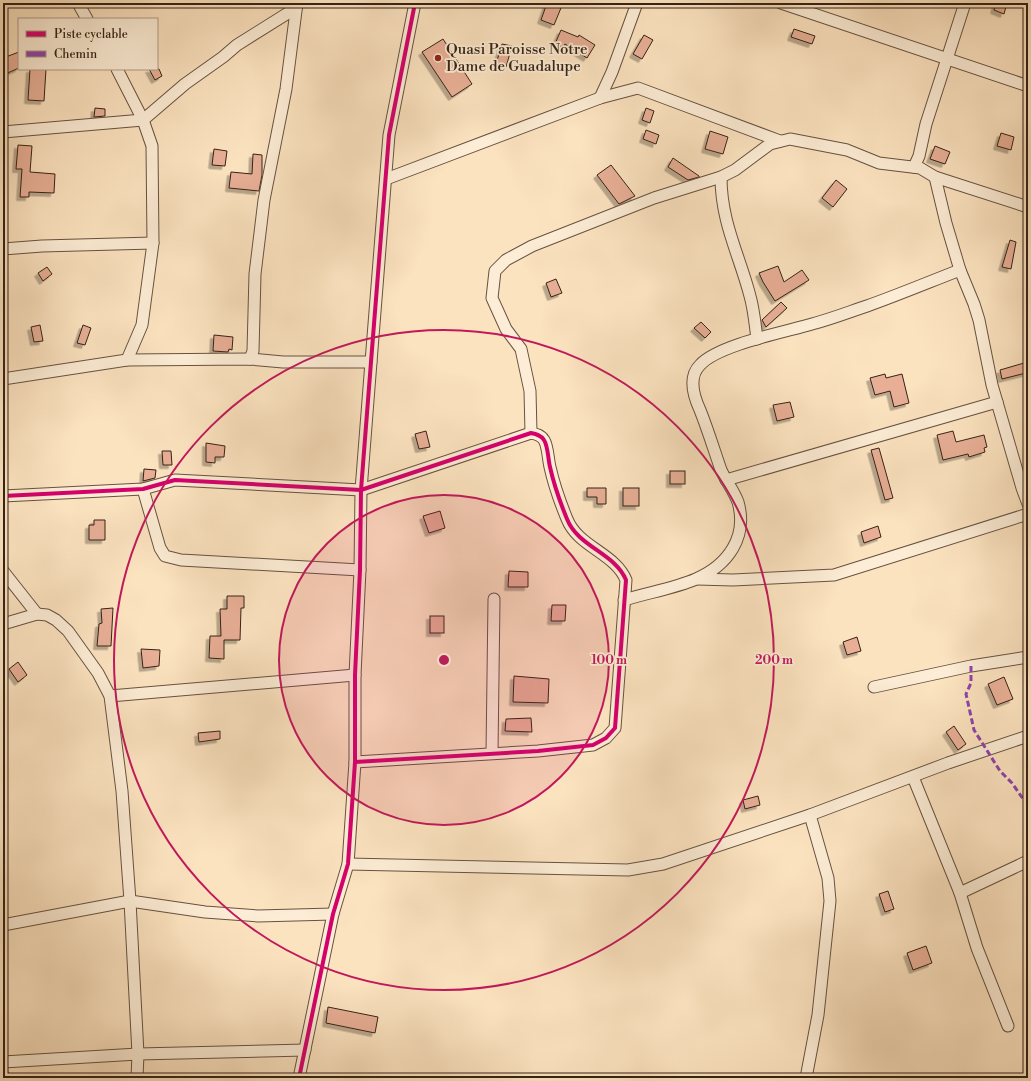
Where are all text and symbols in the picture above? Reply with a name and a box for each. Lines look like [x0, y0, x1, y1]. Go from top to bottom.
legend [18, 18, 158, 70]
text: Piste cyclable [54, 27, 128, 42]
place label: Quasi Paroisse Notre Dame de Guadalupe [446, 40, 588, 76]
text: Chemin [54, 47, 97, 62]
marker: Quasi Paroisse Notre Dame de Guadalupe [433, 53, 443, 63]
centre of rings [437, 653, 451, 667]
text: 100 m [591, 653, 627, 668]
text: 200 m [755, 653, 793, 668]

